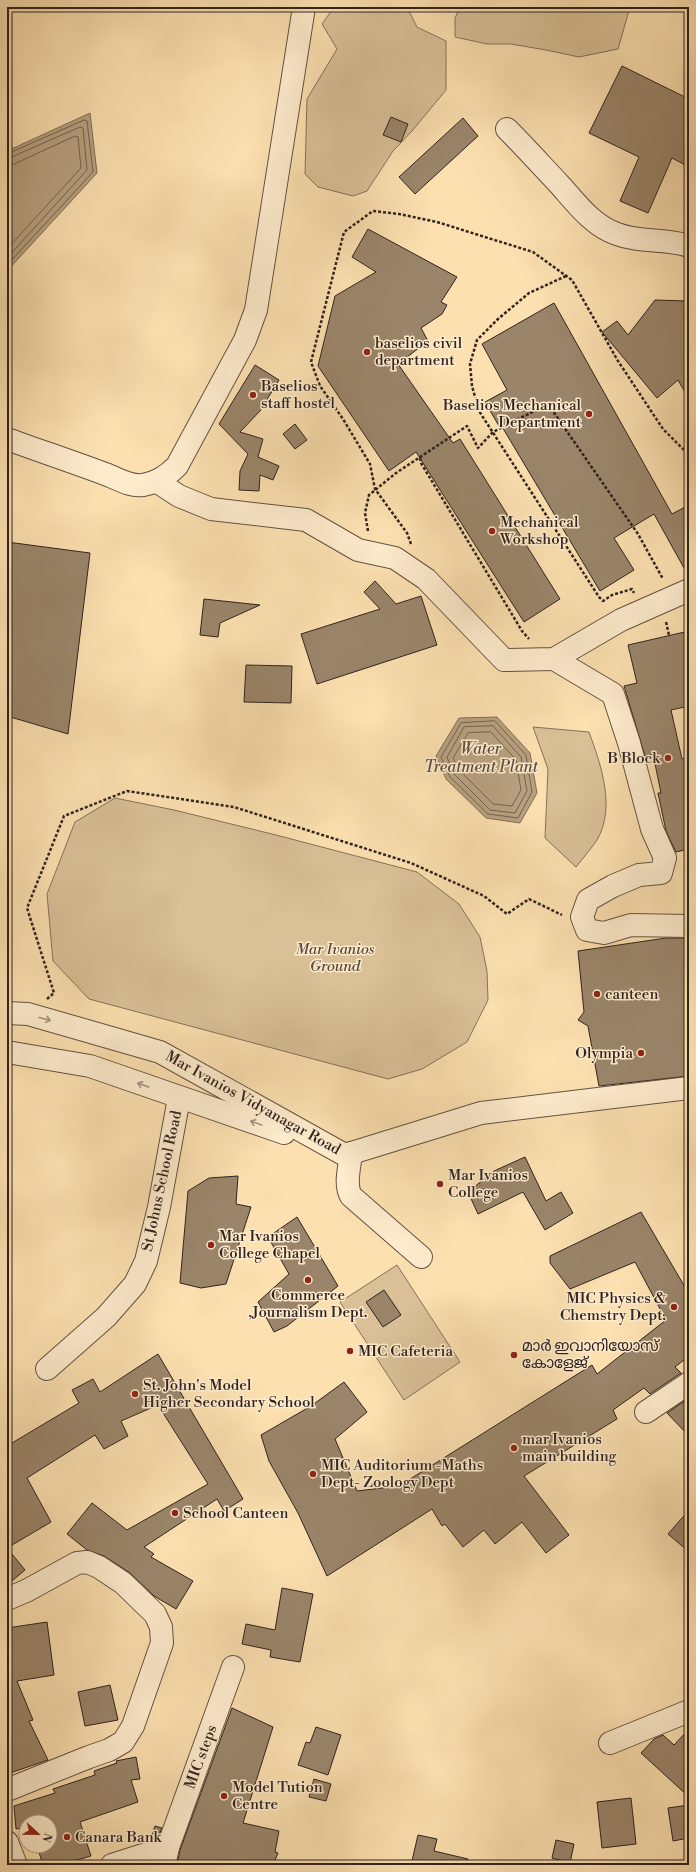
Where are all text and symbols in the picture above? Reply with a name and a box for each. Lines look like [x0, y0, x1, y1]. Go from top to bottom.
place label: baselios civil department [375, 334, 463, 370]
marker: baselios civil department [362, 347, 372, 357]
place label: Baselios staff hostel [260, 377, 335, 413]
marker: Baselios staff hostel [248, 390, 258, 400]
place label: Baselios Mechanical Department [442, 396, 582, 432]
marker: Baselios Mechanical Department [584, 409, 594, 419]
place label: Mechanical Workshop [499, 513, 579, 549]
marker: Mechanical Workshop [487, 526, 497, 536]
water label: Water Treatment Plant [424, 739, 539, 777]
place label: B Block [607, 749, 661, 768]
marker: B Block [663, 753, 673, 763]
park label: Mar Ivanios Ground [296, 940, 375, 976]
place label: canteen [605, 985, 658, 1004]
marker: canteen [592, 989, 602, 999]
one-way arrow [39, 1016, 52, 1023]
place label: Olympia [575, 1044, 633, 1063]
street label: Mar Ivanios Vidyanagar Road [162, 1047, 344, 1159]
marker: Olympia [636, 1048, 646, 1058]
one-way arrow [137, 1080, 149, 1088]
street label: St Johns School Road [138, 1108, 186, 1253]
one-way arrow [250, 1118, 262, 1126]
place label: Mar Ivanios College [448, 1166, 528, 1202]
marker: Mar Ivanios College [435, 1179, 445, 1189]
place label: Mar Ivanios College Chapel [219, 1227, 321, 1263]
marker: Mar Ivanios College Chapel [206, 1240, 216, 1250]
marker: Commerce ,Journalism Dept. [303, 1275, 313, 1285]
place label: Commerce ,Journalism Dept. [249, 1286, 367, 1322]
place label: MIC Physics & Chemstry Dept. [560, 1289, 666, 1325]
marker: MIC Physics & Chemstry Dept. [669, 1302, 679, 1312]
place label: മാർ ഇവാനിയോസ് കോളേജ് [522, 1337, 661, 1373]
place label: MIC Cafeteria [358, 1342, 453, 1361]
marker: MIC Cafeteria [345, 1346, 355, 1356]
marker: മാർ ഇവാനിയോസ് കോളേജ് [509, 1350, 519, 1360]
place label: St. John's Model Higher Secondary School [143, 1376, 315, 1412]
marker: St. John's Model Higher Secondary School [130, 1389, 140, 1399]
place label: mar Ivanios main building [522, 1430, 617, 1466]
marker: mar Ivanios main building [509, 1443, 519, 1453]
place label: MIC Auditorium -Maths Dept- Zoology Dept [321, 1456, 483, 1492]
marker: MIC Auditorium -Maths Dept- Zoology Dept [308, 1469, 318, 1479]
place label: School Canteen [183, 1504, 289, 1523]
marker: School Canteen [170, 1508, 180, 1518]
street label: MIC steps [181, 1722, 221, 1792]
place label: Model Tution Centre [232, 1778, 323, 1814]
marker: Model Tution Centre [219, 1791, 229, 1801]
north arrow [18, 1814, 58, 1854]
place label: Canara Bank [75, 1828, 163, 1847]
text: N [38, 1831, 54, 1844]
marker: Canara Bank [62, 1832, 72, 1842]

